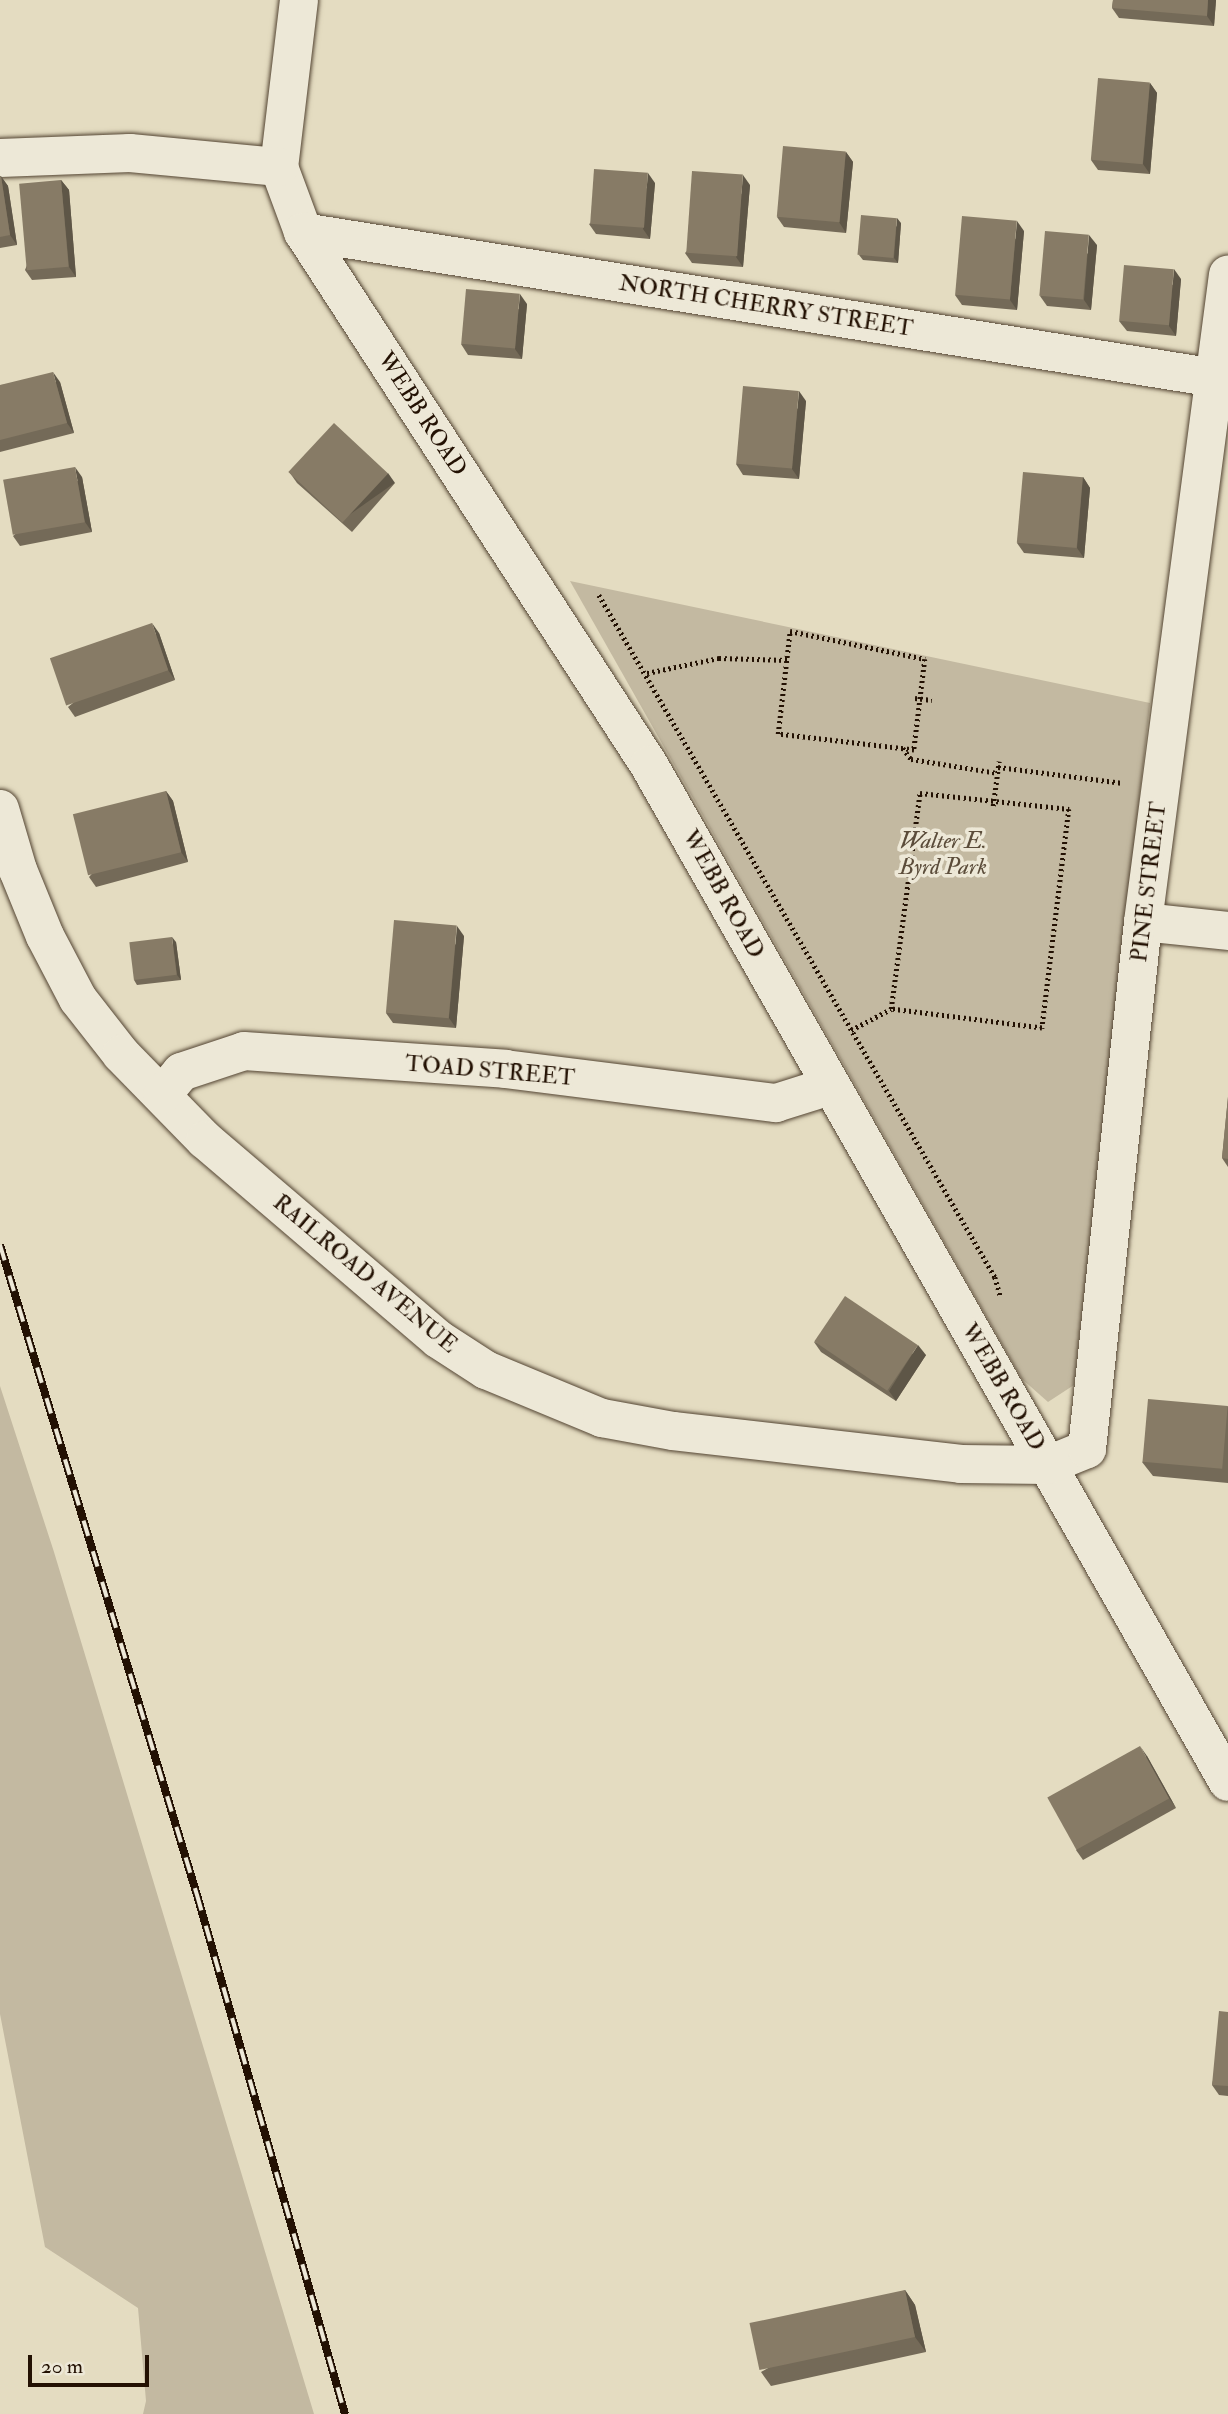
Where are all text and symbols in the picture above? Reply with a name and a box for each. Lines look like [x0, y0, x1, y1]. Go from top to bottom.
street label: NORTH CHERRY STREET [617, 269, 915, 343]
street label: WEBB ROAD [372, 347, 472, 481]
street label: PINE STREET [1125, 800, 1173, 964]
street label: WEBB ROAD [676, 825, 770, 963]
park label: Walter E. Byrd Park [899, 827, 987, 881]
street label: TOAD STREET [404, 1050, 576, 1092]
street label: RAILROAD AVENUE [267, 1189, 463, 1359]
street label: WEBB ROAD [955, 1318, 1051, 1456]
scale bar [32, 2340, 152, 2384]
text: 20 m [41, 2353, 83, 2380]

